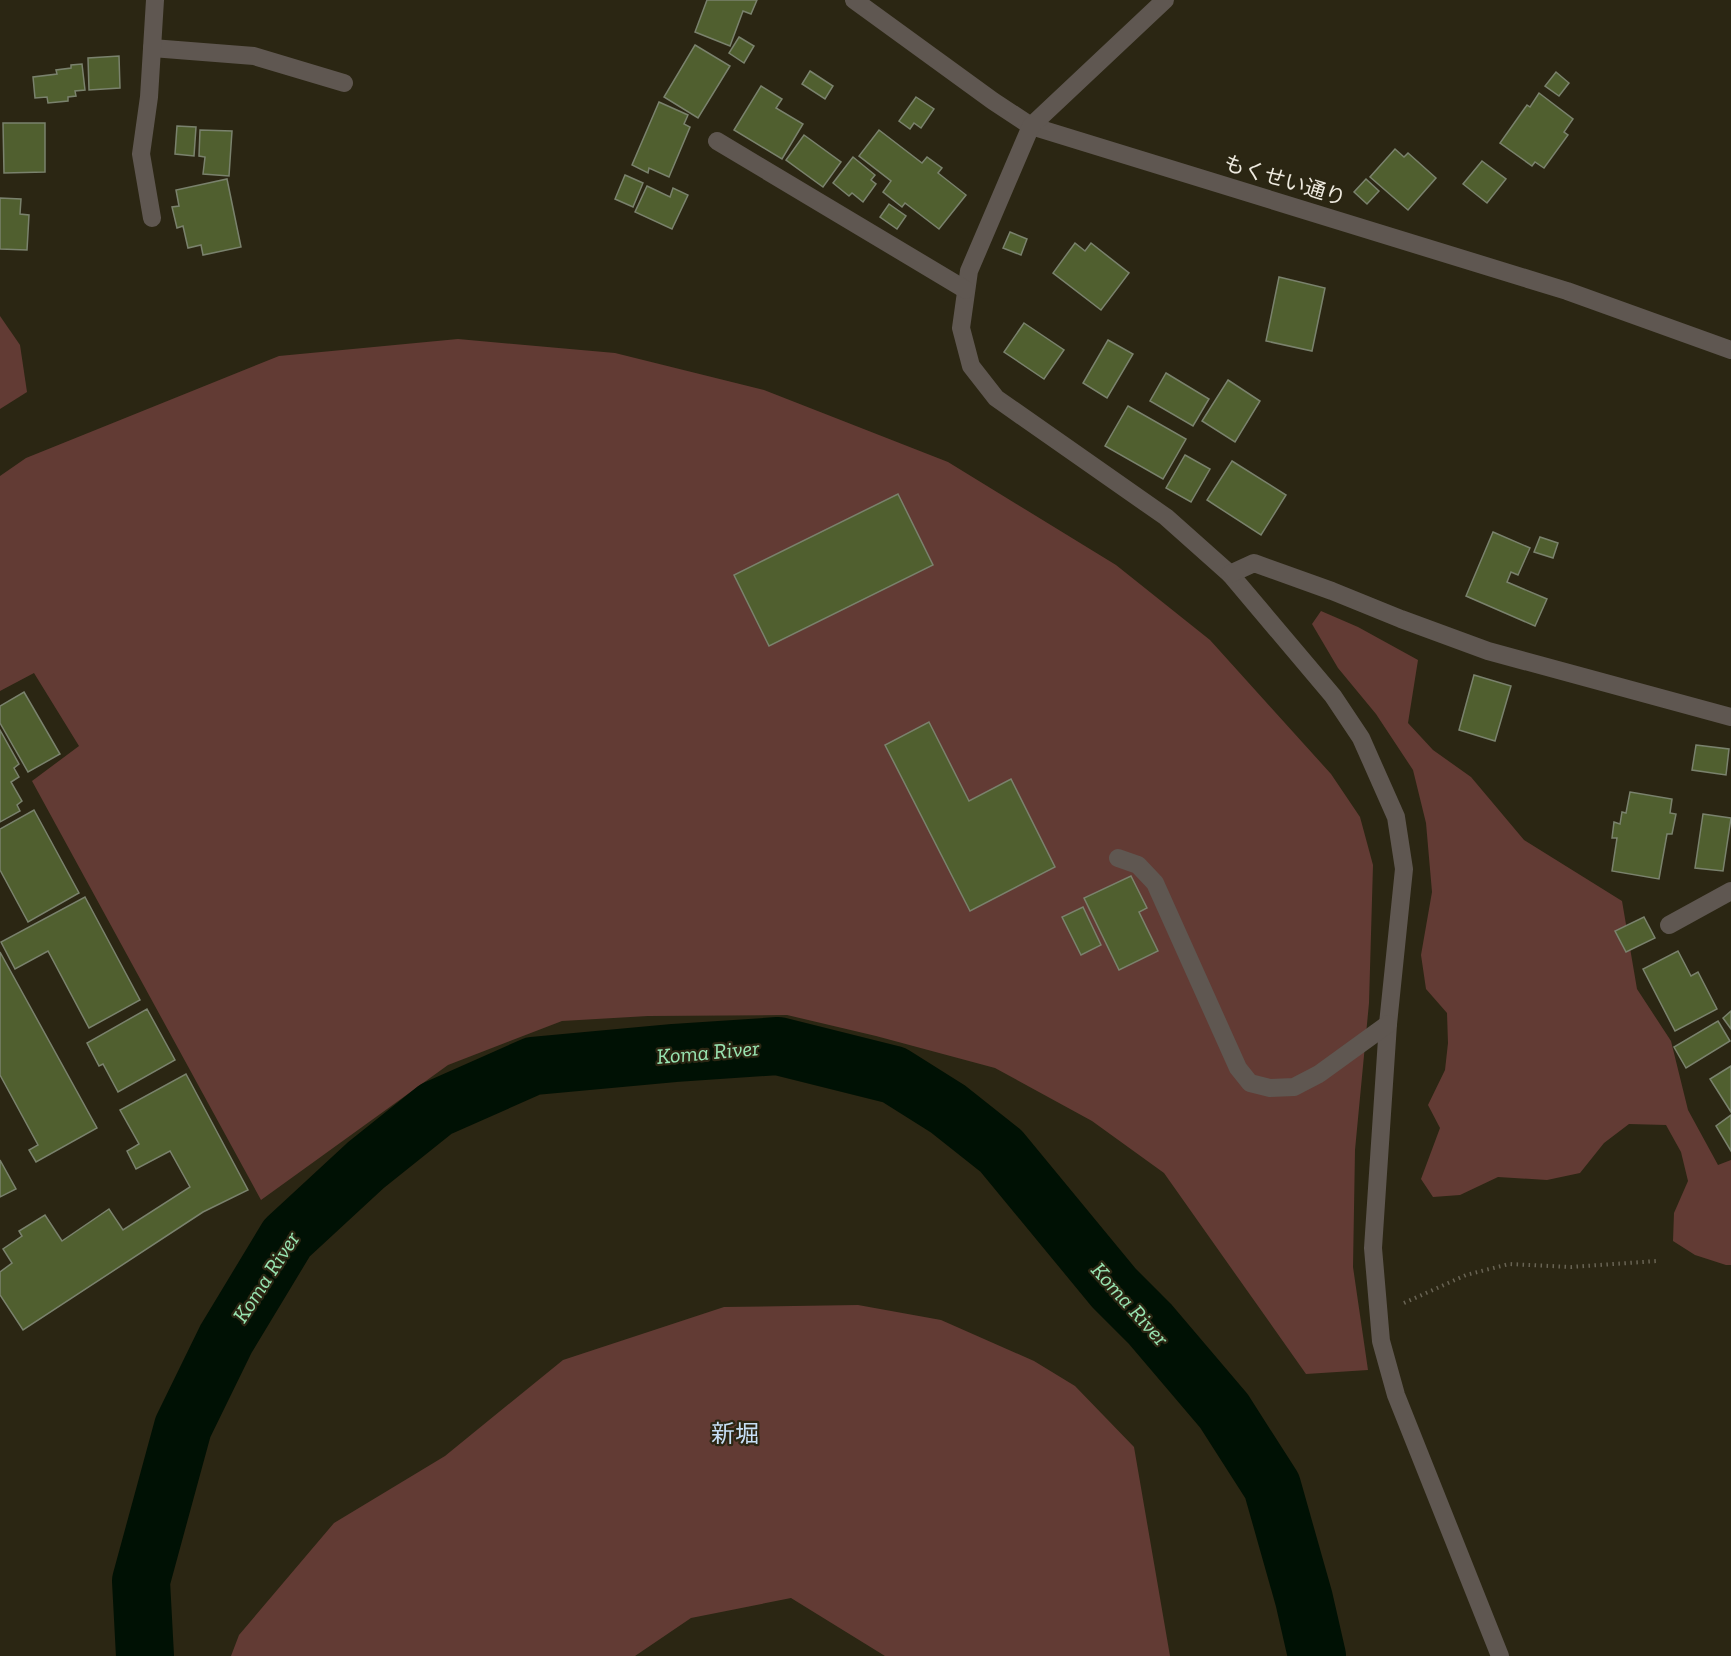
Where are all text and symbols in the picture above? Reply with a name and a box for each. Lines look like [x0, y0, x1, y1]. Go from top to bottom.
street label: もくせい通り [1221, 150, 1349, 210]
water label: Koma River [655, 1034, 761, 1070]
water label: Koma River [227, 1226, 306, 1328]
water label: Koma River [1085, 1257, 1175, 1352]
district label: 新堀 [711, 1419, 759, 1448]

